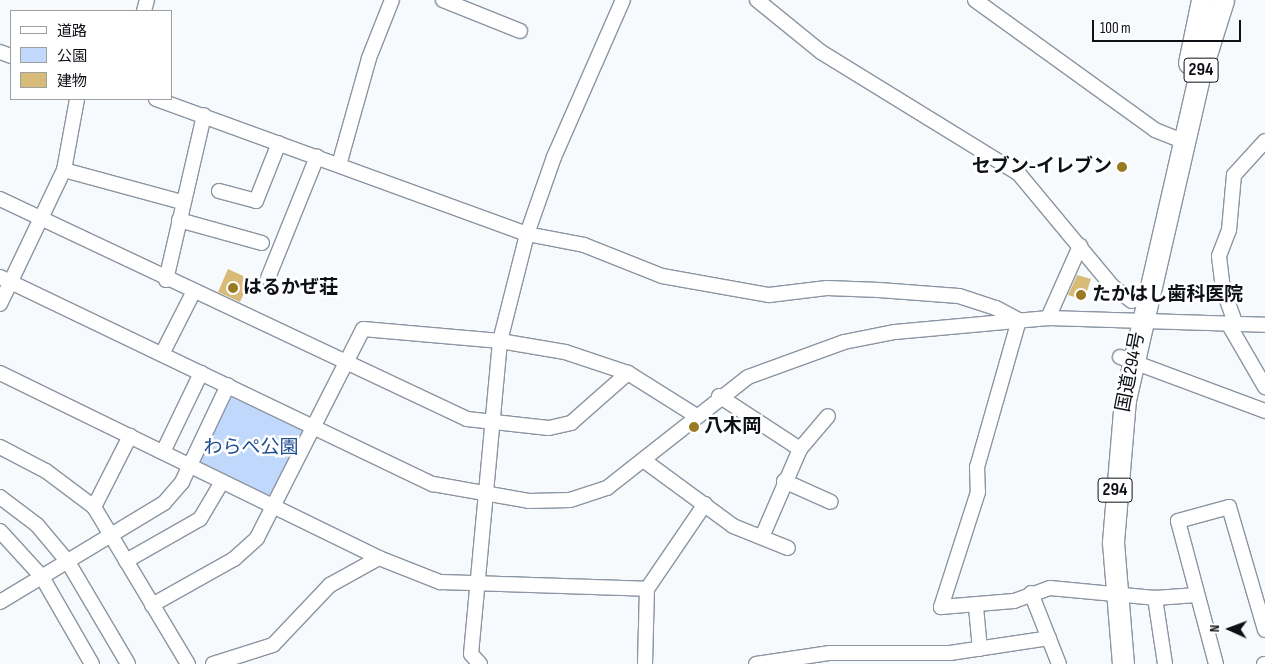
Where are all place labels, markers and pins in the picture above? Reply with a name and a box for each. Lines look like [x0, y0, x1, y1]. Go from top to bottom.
place label: セブン-イレブン [972, 156, 1112, 178]
marker: セブン-イレブン [1116, 161, 1128, 173]
place label: はるかぜ荘 [243, 277, 338, 299]
marker: はるかぜ荘 [227, 282, 239, 294]
place label: たかはし歯科医院 [1092, 284, 1244, 306]
marker: たかはし歯科医院 [1074, 288, 1088, 302]
place label: 八木岡 [704, 416, 761, 438]
marker: 八木岡 [688, 421, 700, 433]

